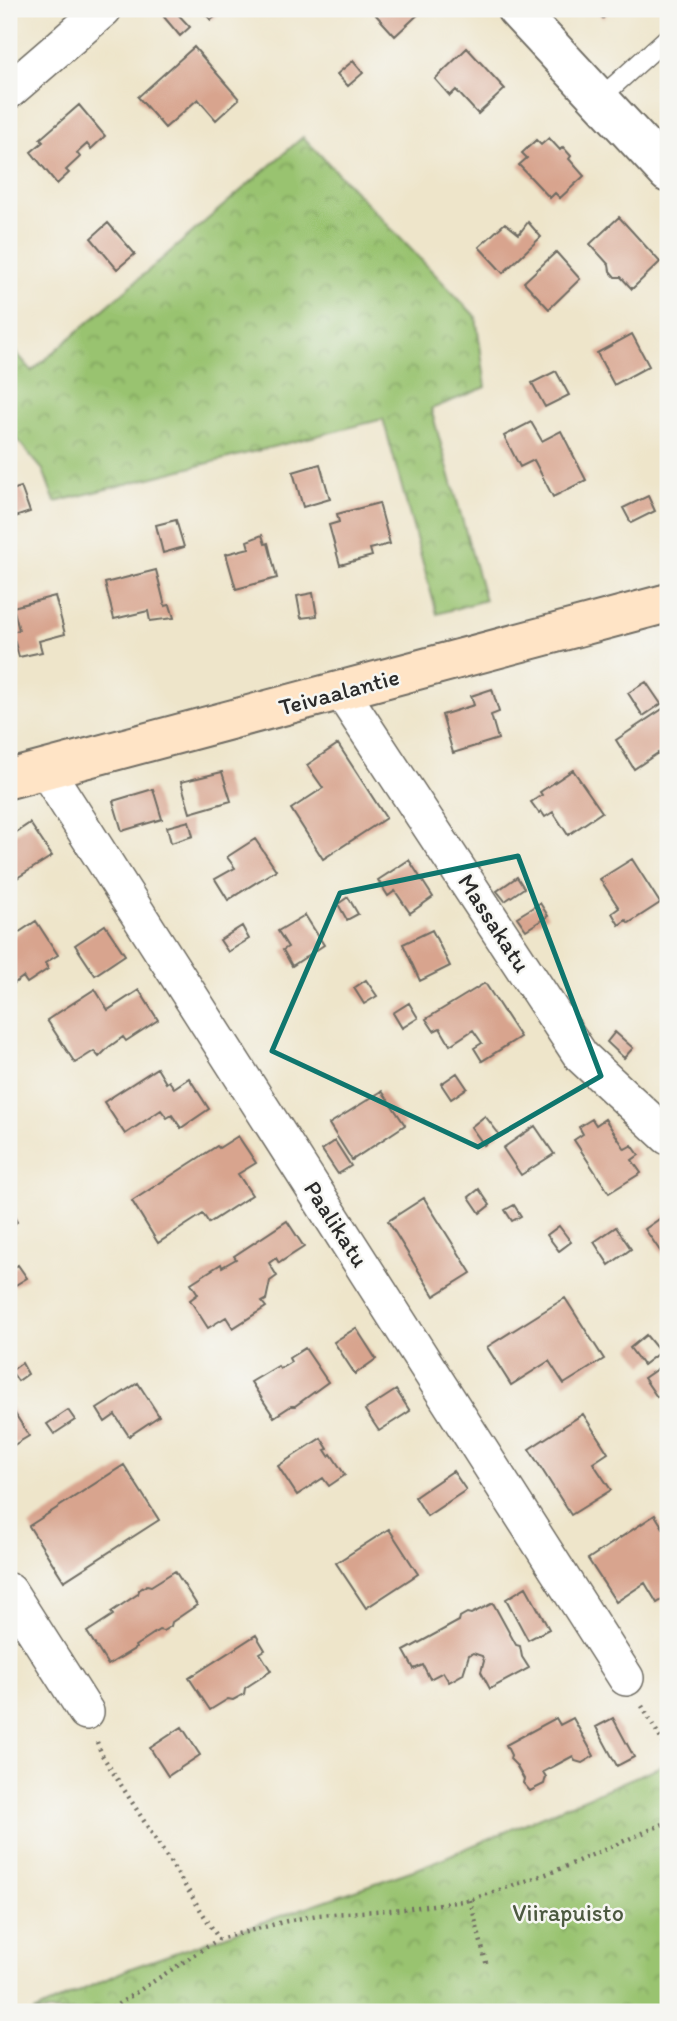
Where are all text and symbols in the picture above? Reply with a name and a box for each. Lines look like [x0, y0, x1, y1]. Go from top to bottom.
street label: Teivaalantie [275, 662, 402, 722]
street label: Massakatu [452, 868, 537, 977]
street label: Paalikatu [298, 1175, 375, 1272]
park label: Viirapuisto [512, 1898, 624, 1927]

